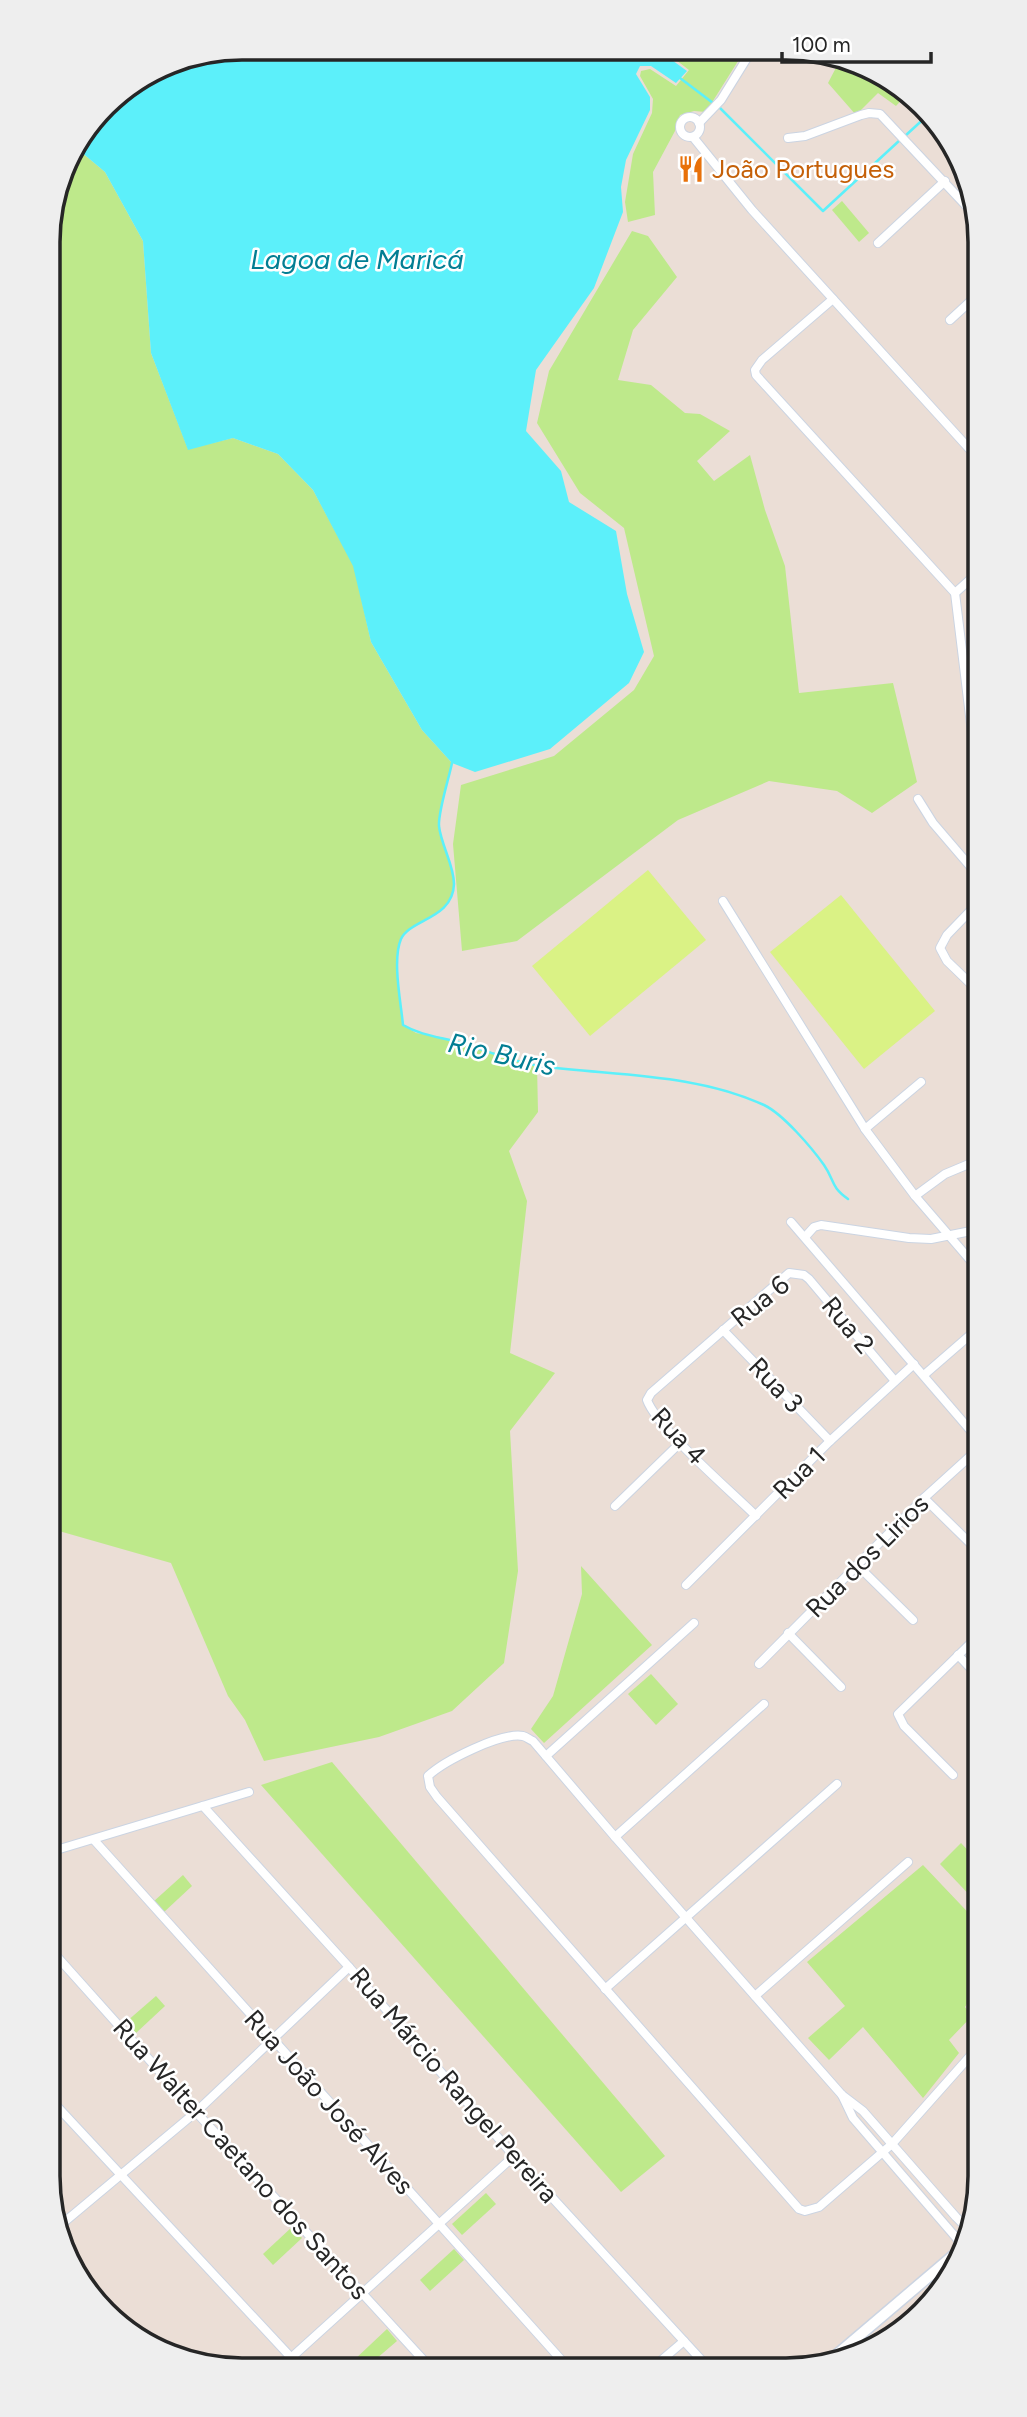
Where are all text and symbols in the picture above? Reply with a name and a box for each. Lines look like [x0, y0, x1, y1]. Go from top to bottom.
scale bar [782, 21, 931, 65]
text: 100 m [792, 32, 851, 57]
place label: João Portugues [712, 153, 894, 185]
restaurant icon: João Portugues [676, 154, 706, 184]
water label: Lagoa de Maricá [250, 242, 464, 276]
water label: Rio Buris [445, 1025, 559, 1083]
street label: Rua 6 [724, 1268, 796, 1334]
street label: Rua 2 [815, 1290, 881, 1360]
street label: Rua 3 [742, 1351, 810, 1419]
street label: Rua 4 [645, 1401, 713, 1471]
street label: Rua 1 [766, 1440, 832, 1506]
street label: Rua dos Lirios [799, 1488, 935, 1624]
street label: Rua Márcio Rangel Pereira [343, 1961, 565, 2209]
street label: Rua João José Alves [238, 2003, 420, 2201]
street label: Rua Walter Caetano dos Santos [106, 2012, 376, 2306]

